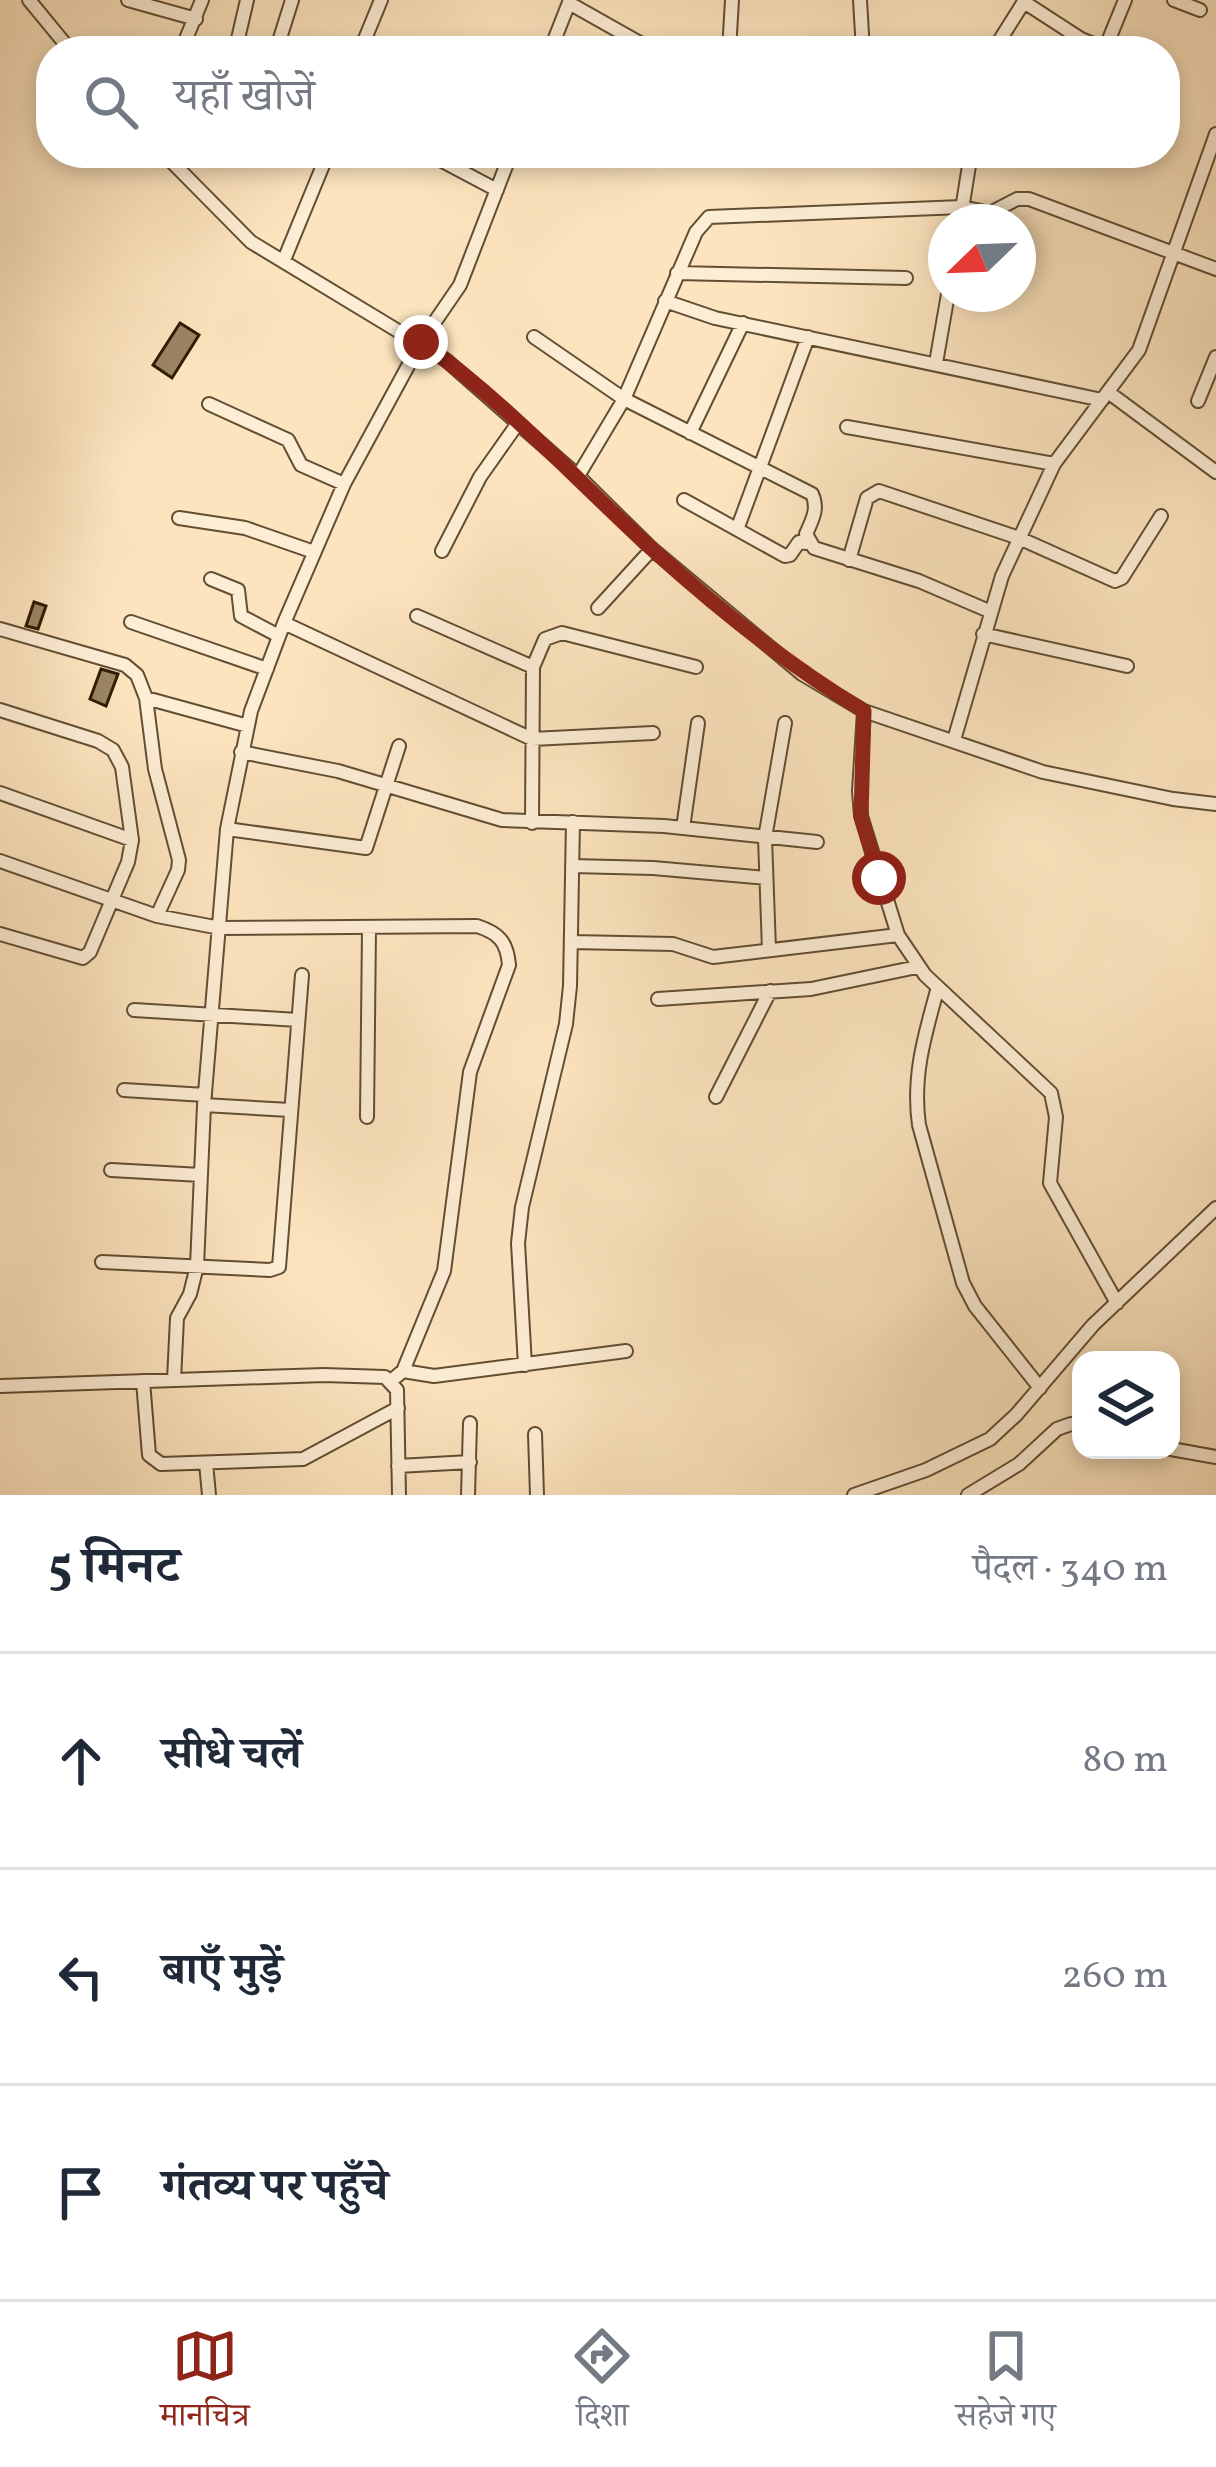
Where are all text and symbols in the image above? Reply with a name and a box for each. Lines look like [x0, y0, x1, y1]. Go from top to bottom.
search box [36, 36, 1180, 168]
text: यहाँ खोजें [174, 67, 315, 130]
icon: search [78, 69, 144, 135]
north arrow [928, 204, 1036, 312]
route end [394, 315, 448, 369]
route start [852, 851, 906, 905]
map controls [1072, 1351, 1180, 1459]
button: layers [1072, 1351, 1180, 1459]
text: 5 मिनट [48, 1533, 179, 1604]
text: पैदल · 340 m [973, 1543, 1168, 1597]
text: सीधे चलें [162, 1725, 302, 1788]
icon: ahead [48, 1728, 114, 1794]
text: 80 m [1082, 1734, 1168, 1788]
text: बाएँ मुड़ें [162, 1941, 283, 2004]
icon: left [48, 1944, 114, 2010]
text: 260 m [1062, 1950, 1168, 2004]
text: गंतव्य पर पहुँचे [162, 2157, 388, 2220]
icon: arrive [48, 2160, 114, 2226]
tab: मानचित्र [160, 2323, 249, 2447]
tab: दिशा [569, 2323, 635, 2447]
tab: सहेजे गए [956, 2323, 1056, 2447]

